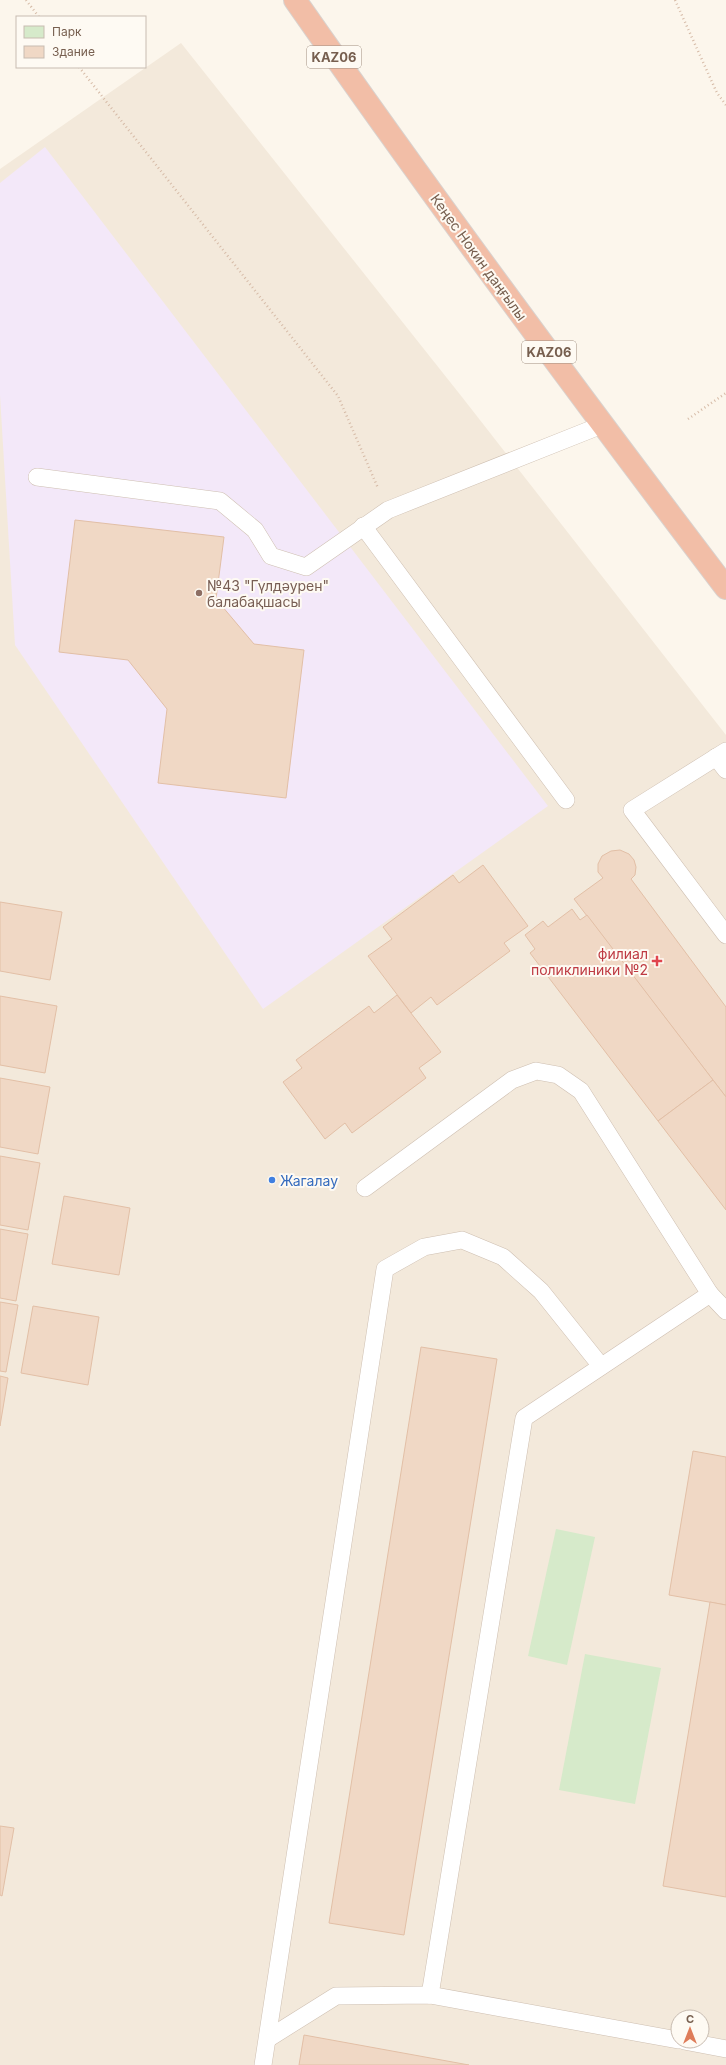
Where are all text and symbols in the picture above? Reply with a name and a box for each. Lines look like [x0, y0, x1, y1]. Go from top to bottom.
legend [16, 16, 146, 68]
text: Парк [52, 24, 82, 39]
text: Здание [52, 44, 95, 59]
road number: KАZ06 [307, 46, 361, 68]
street label: Кеңес Нокин даңғылы [427, 190, 531, 324]
road number: KАZ06 [522, 341, 576, 363]
place label: №43 "Гүлдәурен" балабақшасы [207, 577, 329, 610]
marker: №43 "Гүлдәурен" балабақшасы [194, 588, 204, 598]
place label: филиал поликлиники №2 [531, 945, 648, 978]
marker: филиал поликлиники №2 [651, 955, 663, 967]
place label: Жагалау [280, 1172, 338, 1189]
marker: Жагалау [267, 1175, 277, 1185]
north arrow [670, 2009, 710, 2049]
text: С [686, 2012, 694, 2026]

